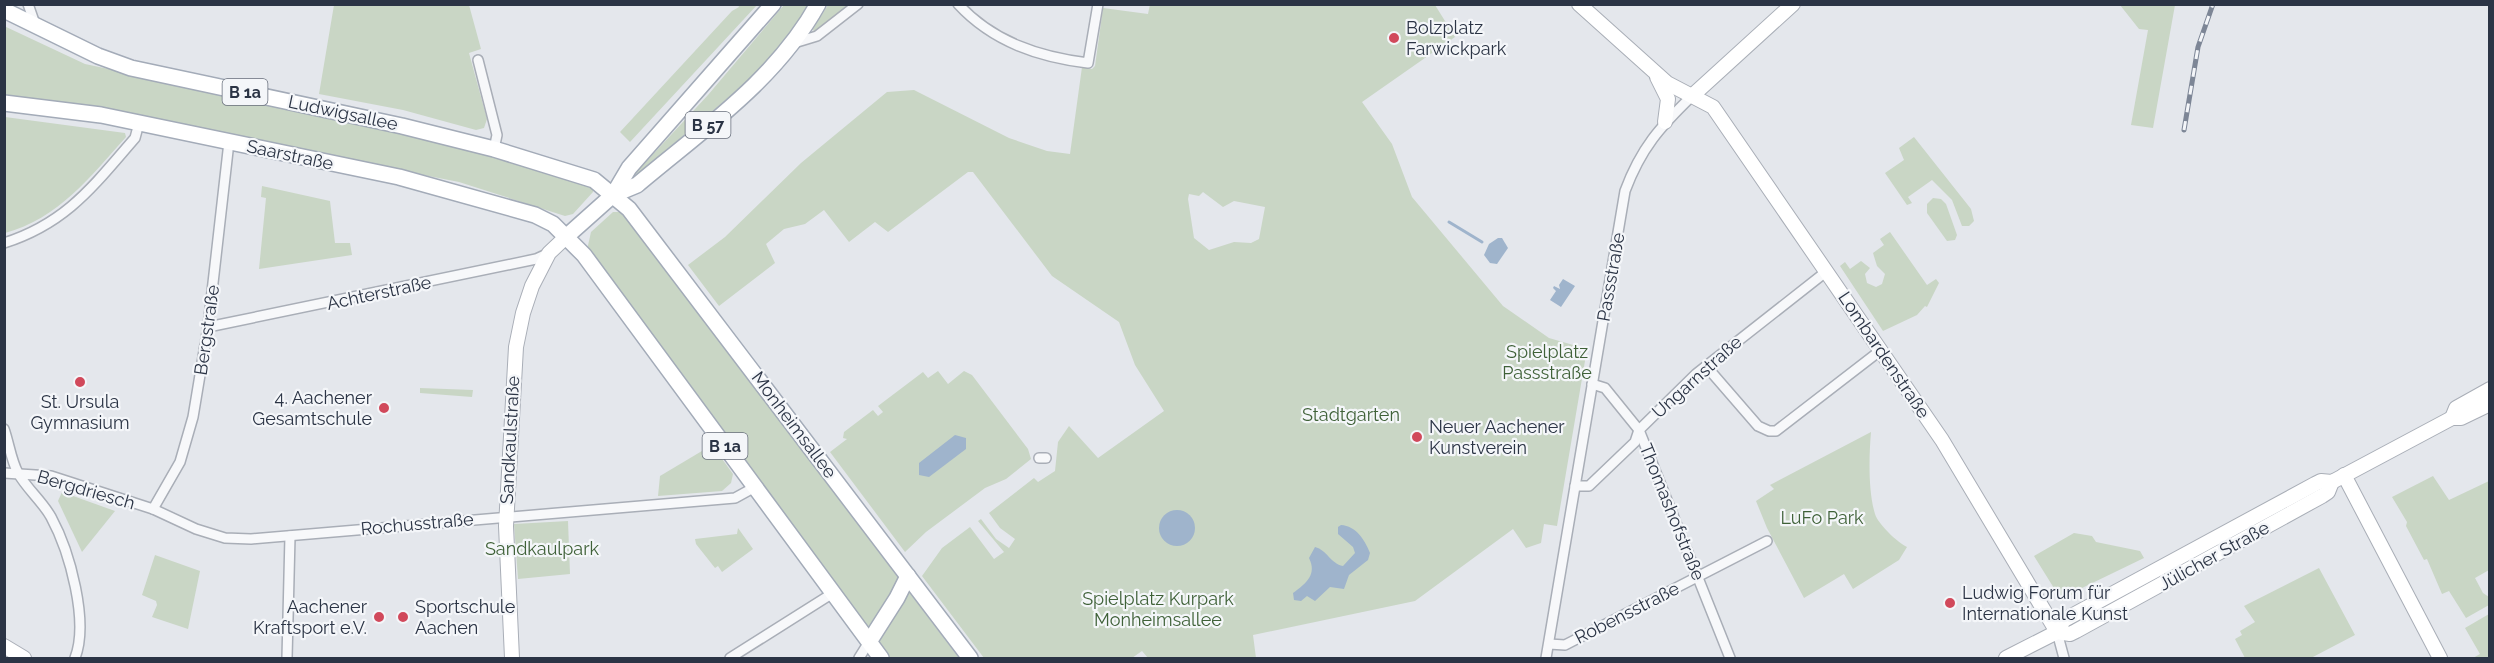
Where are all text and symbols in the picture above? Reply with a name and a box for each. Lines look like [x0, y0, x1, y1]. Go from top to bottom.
place label: Bolzplatz Farwickpark [1406, 17, 1507, 59]
marker: Bolzplatz Farwickpark [1387, 31, 1401, 45]
road number: B 1a [222, 79, 268, 105]
street label: Ludwigsallee [286, 91, 400, 134]
road number: B 57 [686, 112, 730, 138]
street label: Saarstraße [245, 135, 336, 174]
street label: Passstraße [1592, 231, 1629, 323]
street label: Achterstraße [325, 271, 433, 314]
street label: Bergstraße [190, 283, 223, 376]
street label: Lombardenstraße [1834, 287, 1935, 422]
street label: Ungarnstraße [1648, 331, 1746, 422]
park label: Spielplatz Passstraße [1502, 341, 1592, 383]
street label: Monheimsallee [748, 367, 841, 482]
marker: St. Ursula Gymnasium [73, 375, 87, 389]
street label: Sandkaulstraße [496, 375, 523, 505]
place label: 4. Aachener Gesamtschule [252, 387, 373, 429]
place label: St. Ursula Gymnasium [30, 391, 130, 433]
marker: 4. Aachener Gesamtschule [377, 401, 391, 415]
park label: Stadtgarten [1302, 404, 1400, 425]
place label: Neuer Aachener Kunstverein [1429, 416, 1565, 458]
marker: Neuer Aachener Kunstverein [1410, 430, 1424, 444]
road number: B 1a [702, 433, 748, 459]
street label: Thomashofstraße [1635, 440, 1710, 584]
street label: Bergdriesch [35, 466, 137, 514]
park label: LuFo Park [1780, 507, 1864, 528]
street label: Rochusstraße [360, 508, 475, 539]
street label: Jülicher Straße [2155, 516, 2273, 595]
park label: Sandkaulpark [485, 538, 600, 559]
street label: Robensstraße [1571, 577, 1683, 648]
place label: Ludwig Forum für Internationale Kunst [1962, 582, 2128, 624]
park label: Spielplatz Kurpark Monheimsallee [1082, 588, 1234, 630]
place label: Aachener Kraftsport e.V. [253, 596, 368, 638]
place label: Sportschule Aachen [415, 596, 516, 638]
marker: Ludwig Forum für Internationale Kunst [1943, 596, 1957, 610]
marker: Aachener Kraftsport e.V. [372, 610, 386, 624]
marker: Sportschule Aachen [396, 610, 410, 624]

